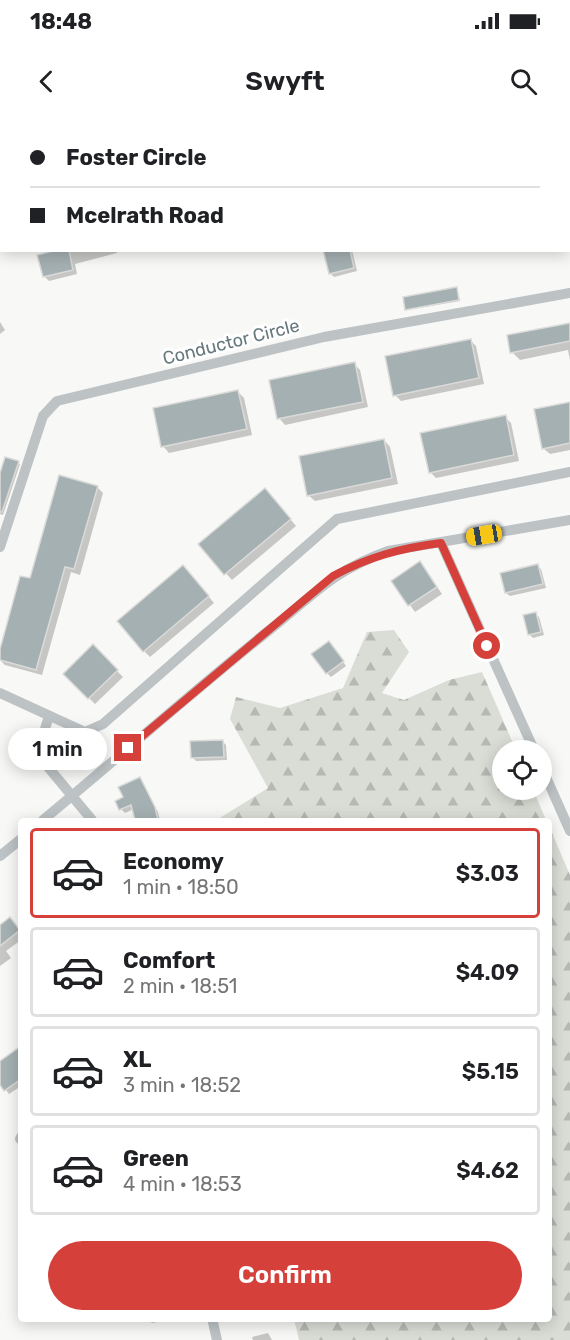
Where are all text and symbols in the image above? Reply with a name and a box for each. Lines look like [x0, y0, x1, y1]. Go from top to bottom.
text: 18:48 [30, 8, 92, 35]
icon: back [30, 65, 63, 98]
text: Swyft [245, 65, 325, 97]
icon: search [507, 65, 540, 98]
text: Foster Circle [66, 144, 207, 171]
text: Mcelrath Road [66, 202, 224, 229]
street label: Conductor Circle [160, 314, 302, 370]
car [465, 523, 503, 547]
route start [473, 632, 500, 659]
callout: 1 min [8, 727, 107, 769]
route end [114, 734, 141, 761]
text: 1 min [32, 737, 83, 761]
map controls [492, 740, 552, 800]
button: locate [492, 740, 552, 800]
icon: car [51, 846, 105, 900]
text: Economy [123, 848, 224, 875]
text: $3.03 [456, 860, 519, 887]
text: 1 min · 18:50 [123, 875, 239, 899]
icon: car [51, 945, 105, 999]
text: Comfort [123, 947, 215, 974]
text: $4.09 [456, 959, 519, 986]
text: 2 min · 18:51 [123, 974, 237, 998]
icon: car [51, 1044, 105, 1098]
text: XL [123, 1046, 151, 1073]
text: $5.15 [462, 1058, 519, 1085]
text: 3 min · 18:52 [123, 1073, 241, 1097]
icon: car [51, 1143, 105, 1197]
text: Green [123, 1145, 189, 1172]
text: $4.62 [456, 1157, 519, 1184]
text: 4 min · 18:53 [123, 1172, 242, 1196]
button: Confirm [48, 1241, 522, 1310]

